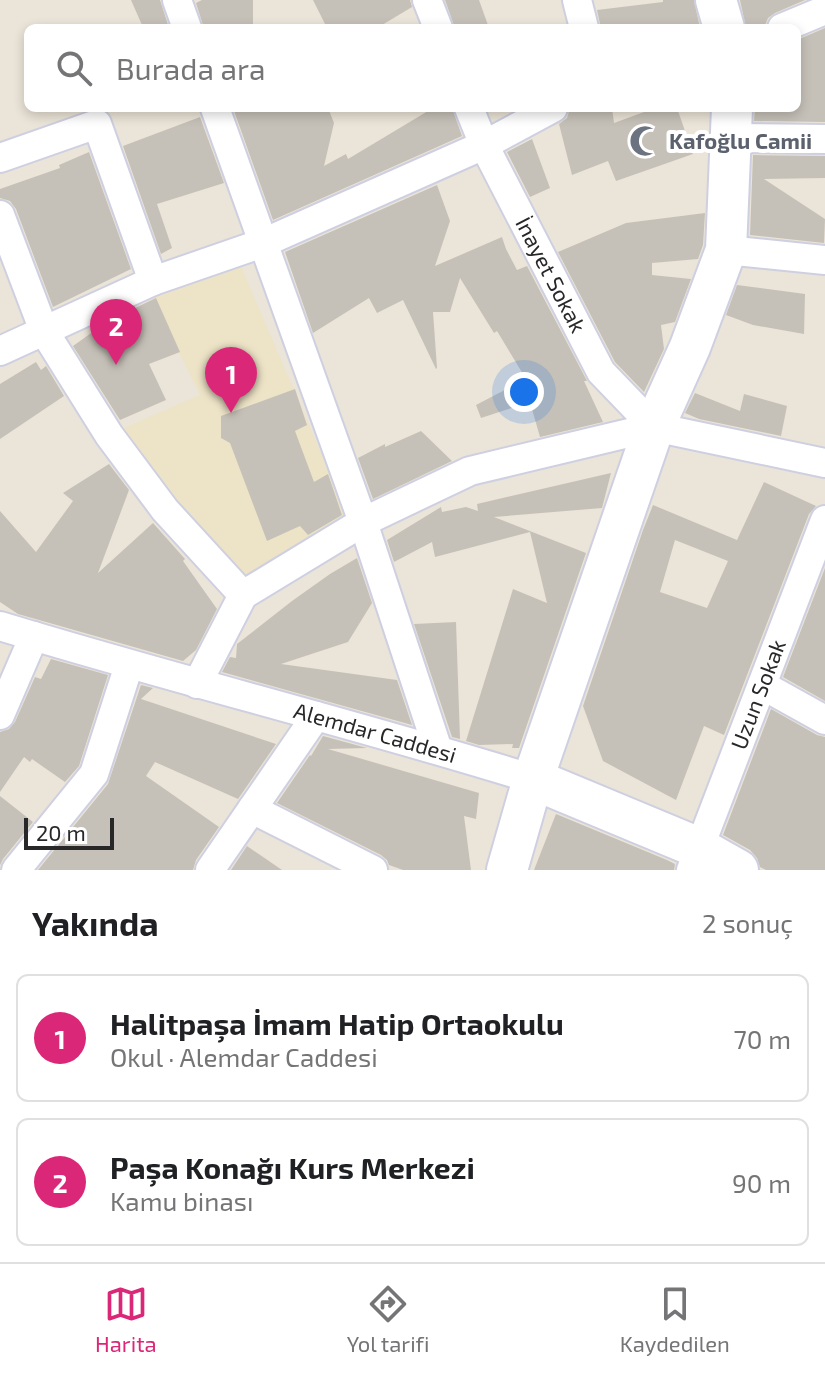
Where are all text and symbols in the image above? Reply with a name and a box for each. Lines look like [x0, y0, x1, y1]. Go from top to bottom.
search box [24, 24, 801, 112]
icon: search [52, 46, 96, 90]
text: Burada ara [116, 50, 266, 86]
mosque icon: Kafoğlu Camii [628, 124, 662, 158]
place label: Kafoğlu Camii [669, 127, 812, 153]
street label: İnayet Sokak [511, 212, 592, 337]
pin: 2 [90, 299, 142, 365]
pin: 1 [205, 347, 257, 413]
your location [504, 372, 544, 412]
street label: Uzun Sokak [725, 636, 790, 753]
street label: Alemdar Caddesi [291, 696, 460, 767]
scale bar [24, 814, 114, 850]
text: 20 m [36, 819, 86, 845]
text: Yakında [32, 902, 159, 943]
text: 2 sonuç [702, 907, 793, 938]
text: Halitpaşa İmam Hatip Ortaokulu [110, 1005, 564, 1041]
text: 1 [54, 1023, 66, 1054]
text: 70 m [733, 1023, 791, 1054]
text: Okul · Alemdar Caddesi [110, 1041, 378, 1072]
text: Paşa Konağı Kurs Merkezi [110, 1149, 475, 1185]
text: 2 [52, 1167, 68, 1198]
text: 90 m [732, 1167, 791, 1198]
text: Kamu binası [110, 1185, 253, 1216]
tab: Harita [95, 1282, 157, 1356]
tab: Yol tarifi [347, 1282, 429, 1356]
tab: Kaydedilen [620, 1282, 730, 1356]

